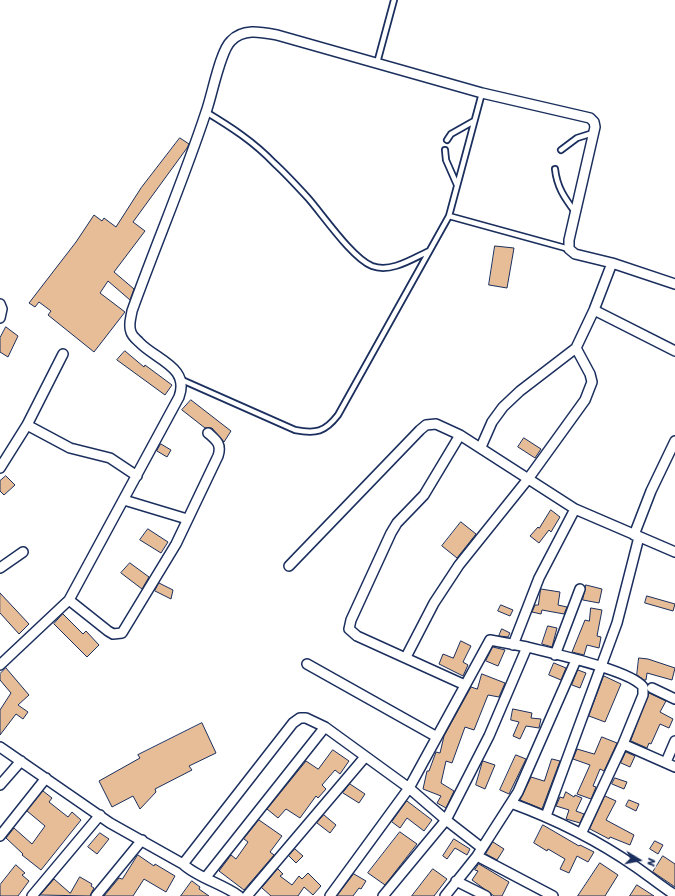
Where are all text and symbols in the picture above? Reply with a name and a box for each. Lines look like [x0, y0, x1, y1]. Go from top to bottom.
north arrow [619, 840, 659, 880]
text: N [641, 857, 661, 868]

